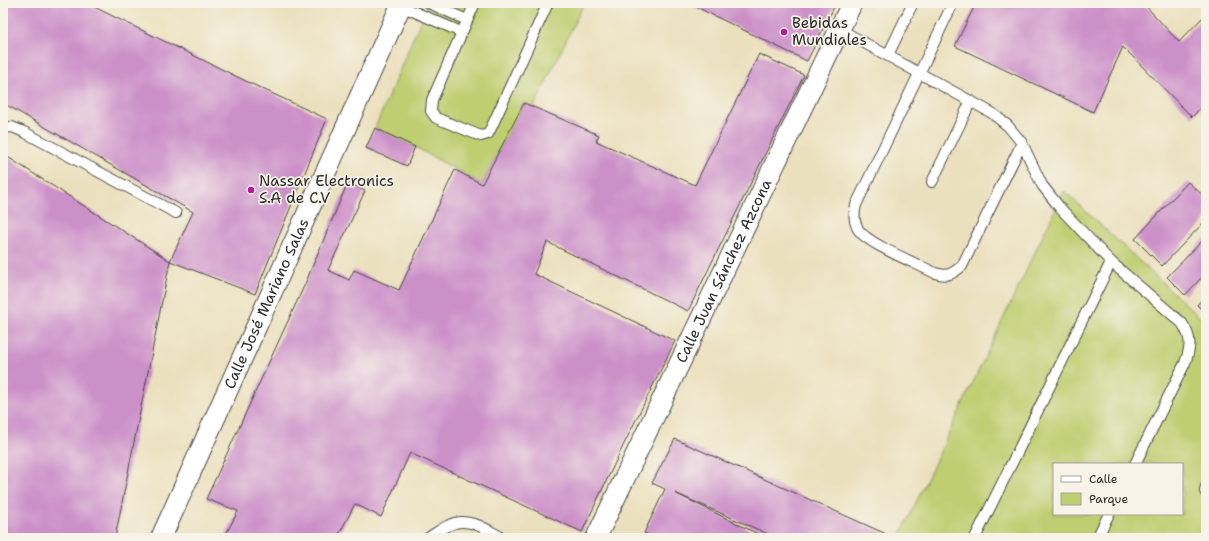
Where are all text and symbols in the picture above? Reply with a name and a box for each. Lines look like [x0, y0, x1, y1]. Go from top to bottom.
place label: Bebidas Mundiales [792, 13, 867, 50]
marker: Bebidas Mundiales [779, 27, 789, 37]
place label: Nassar Electronics S.A de C.V [259, 171, 394, 208]
street label: Calle Juan Sánchez Azcona [671, 175, 776, 366]
marker: Nassar Electronics S.A de C.V [246, 185, 256, 195]
street label: Calle José Mariano Salas [219, 215, 314, 392]
legend [1053, 463, 1183, 515]
text: Calle [1089, 471, 1118, 487]
text: Parque [1089, 491, 1128, 507]

